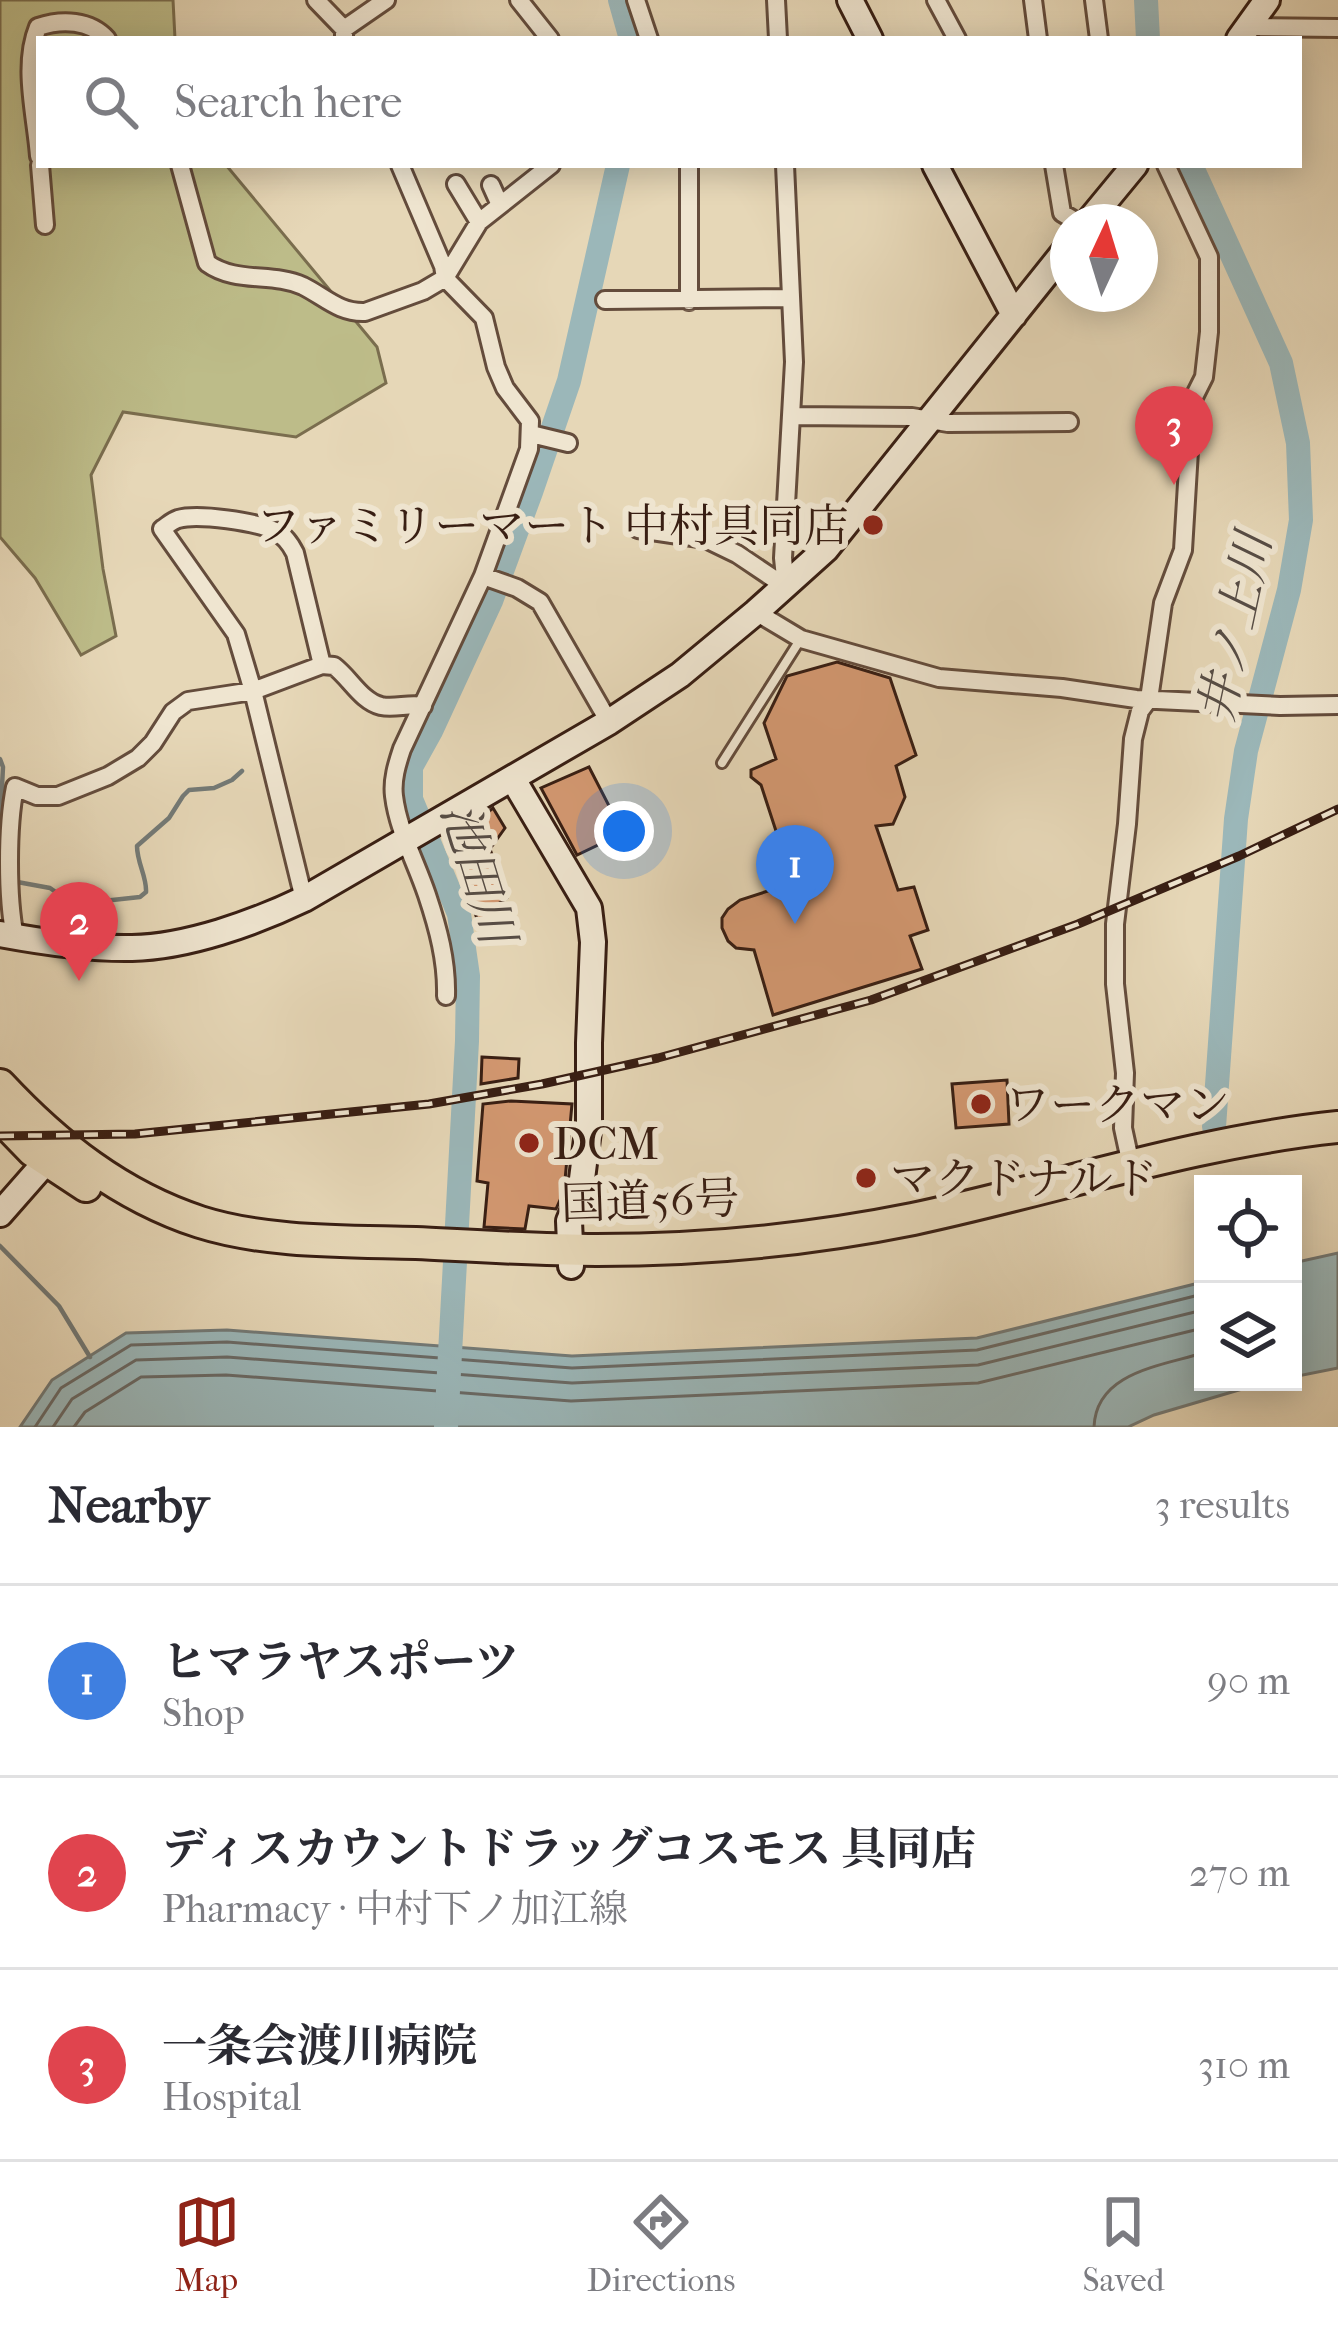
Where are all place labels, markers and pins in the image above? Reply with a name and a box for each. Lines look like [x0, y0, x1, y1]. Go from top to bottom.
pin: 3 [1135, 386, 1213, 485]
place label: ファミリーマート 中村具同店 [255, 500, 849, 553]
marker: ファミリーマート 中村具同店 [860, 512, 886, 538]
pin: 1 [756, 825, 834, 924]
pin: 2 [40, 882, 118, 981]
place label: ワークマン [1005, 1079, 1230, 1132]
marker: ワークマン [968, 1091, 994, 1117]
place label: DCM [553, 1118, 659, 1171]
marker: DCM [516, 1130, 542, 1156]
place label: マクドナルド [890, 1153, 1158, 1206]
marker: マクドナルド [853, 1165, 879, 1191]

